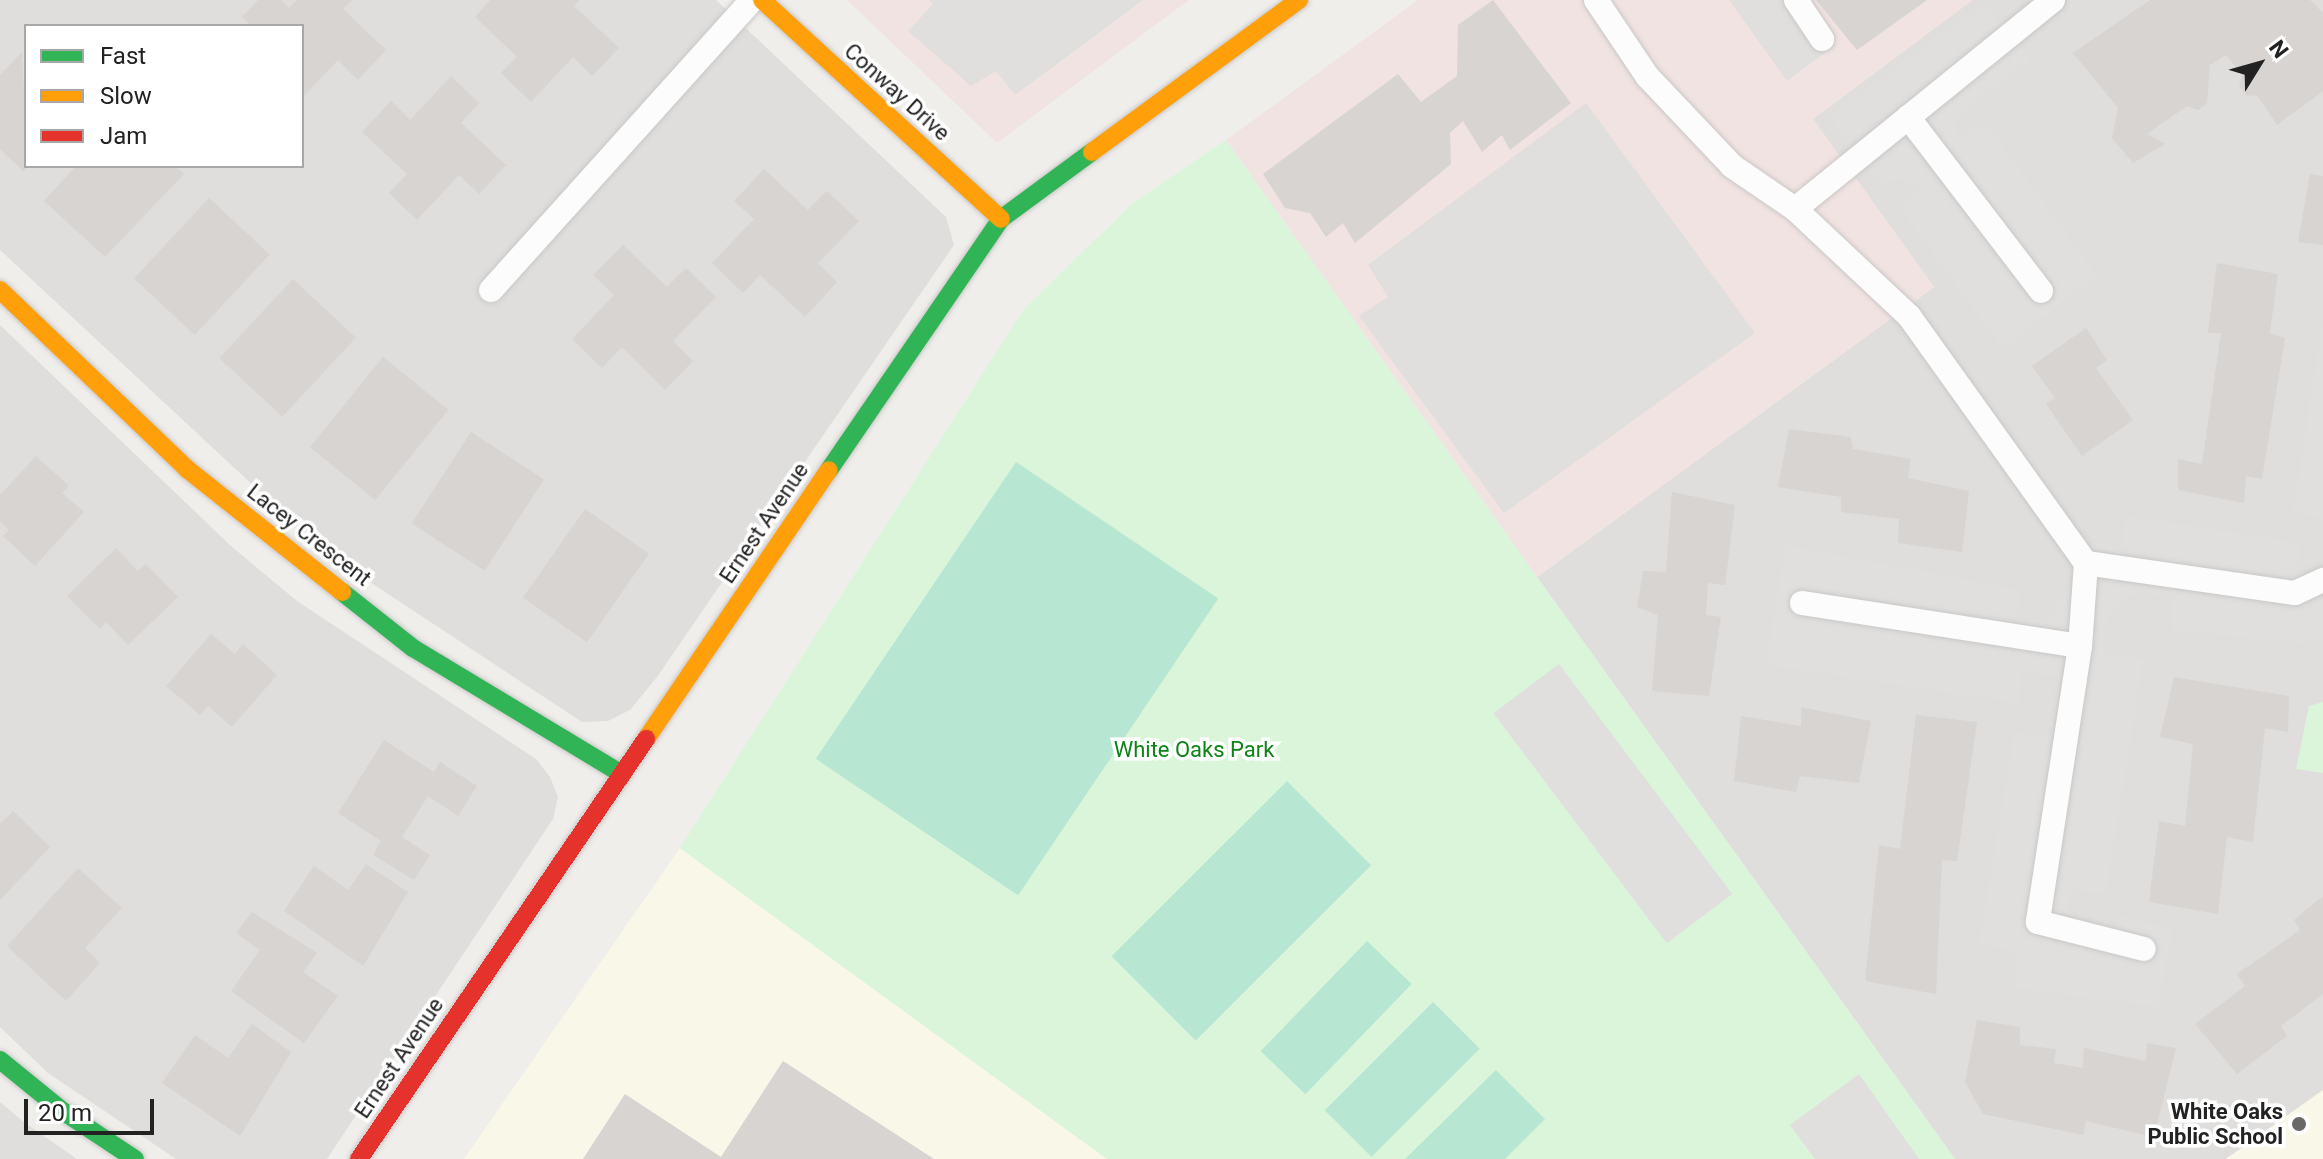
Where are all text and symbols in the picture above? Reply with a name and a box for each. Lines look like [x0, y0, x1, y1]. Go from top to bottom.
legend [24, 24, 304, 168]
north arrow [2219, 24, 2299, 104]
text: N [2264, 36, 2293, 63]
street label: Conway Drive [839, 38, 955, 146]
text: Fast [100, 42, 146, 70]
text: Slow [100, 82, 152, 110]
text: Jam [100, 122, 147, 150]
street label: Ernest Avenue [714, 458, 814, 588]
street label: Lacey Crescent [242, 478, 376, 592]
park label: White Oaks Park [1114, 737, 1274, 763]
street label: Ernest Avenue [349, 993, 449, 1123]
scale bar [28, 1083, 158, 1133]
place label: White Oaks Public School [2148, 1098, 2283, 1150]
text: 20 m [38, 1099, 92, 1127]
marker: White Oaks Public School [2290, 1115, 2308, 1133]

